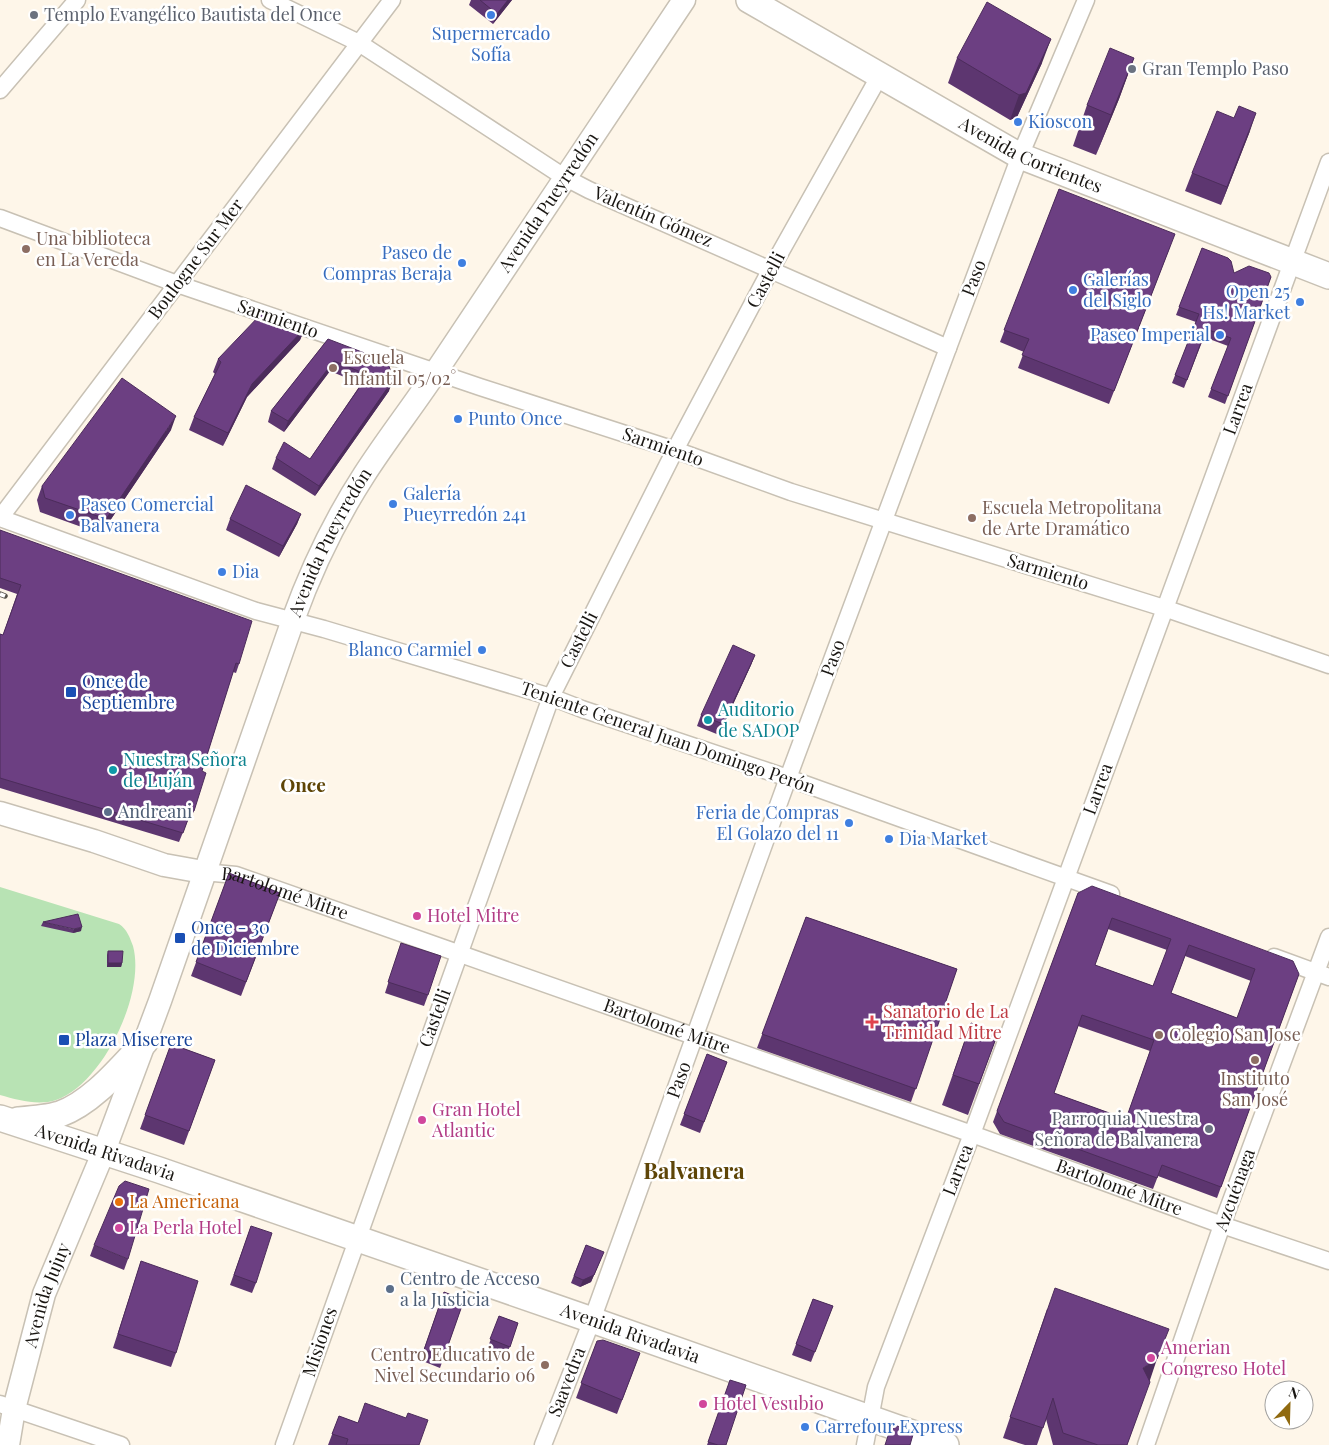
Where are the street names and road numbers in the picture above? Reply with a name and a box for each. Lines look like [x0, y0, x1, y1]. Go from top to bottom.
street label: Avenida Corrientes [954, 110, 1106, 198]
street label: Avenida Pueyrredón [492, 127, 603, 277]
street label: Valentín Gómez [589, 180, 717, 252]
street label: Boulogne Sur Mer [142, 193, 248, 324]
street label: Castelli [740, 247, 790, 312]
street label: Paso [955, 256, 991, 299]
street label: Sarmiento [235, 293, 322, 343]
street label: Larrea [1217, 379, 1257, 438]
street label: Sarmiento [620, 421, 707, 471]
street label: Avenida Pueyrredón [282, 463, 377, 621]
street label: Sarmiento [1005, 547, 1092, 595]
street label: Castelli [554, 607, 603, 672]
street label: Paso [814, 636, 850, 679]
street label: Teniente General Juan Domingo Perón [518, 675, 819, 799]
street label: Larrea [1077, 759, 1117, 818]
street label: Bartolomé Mitre [221, 861, 352, 925]
street label: Castelli [412, 985, 456, 1050]
street label: Bartolomé Mitre [601, 992, 734, 1059]
street label: Paso [660, 1058, 696, 1101]
street label: Avenida Rivadavia [32, 1117, 179, 1186]
street label: Larrea [936, 1140, 978, 1199]
street label: Azcuénaga [1208, 1145, 1260, 1235]
street label: Bartolomé Mitre [1053, 1153, 1186, 1221]
street label: Avenida Jujuy [17, 1239, 75, 1351]
street label: Avenida Rivadavia [557, 1297, 703, 1368]
street label: Misiones [296, 1304, 342, 1380]
street label: Saavedra [542, 1343, 590, 1420]

